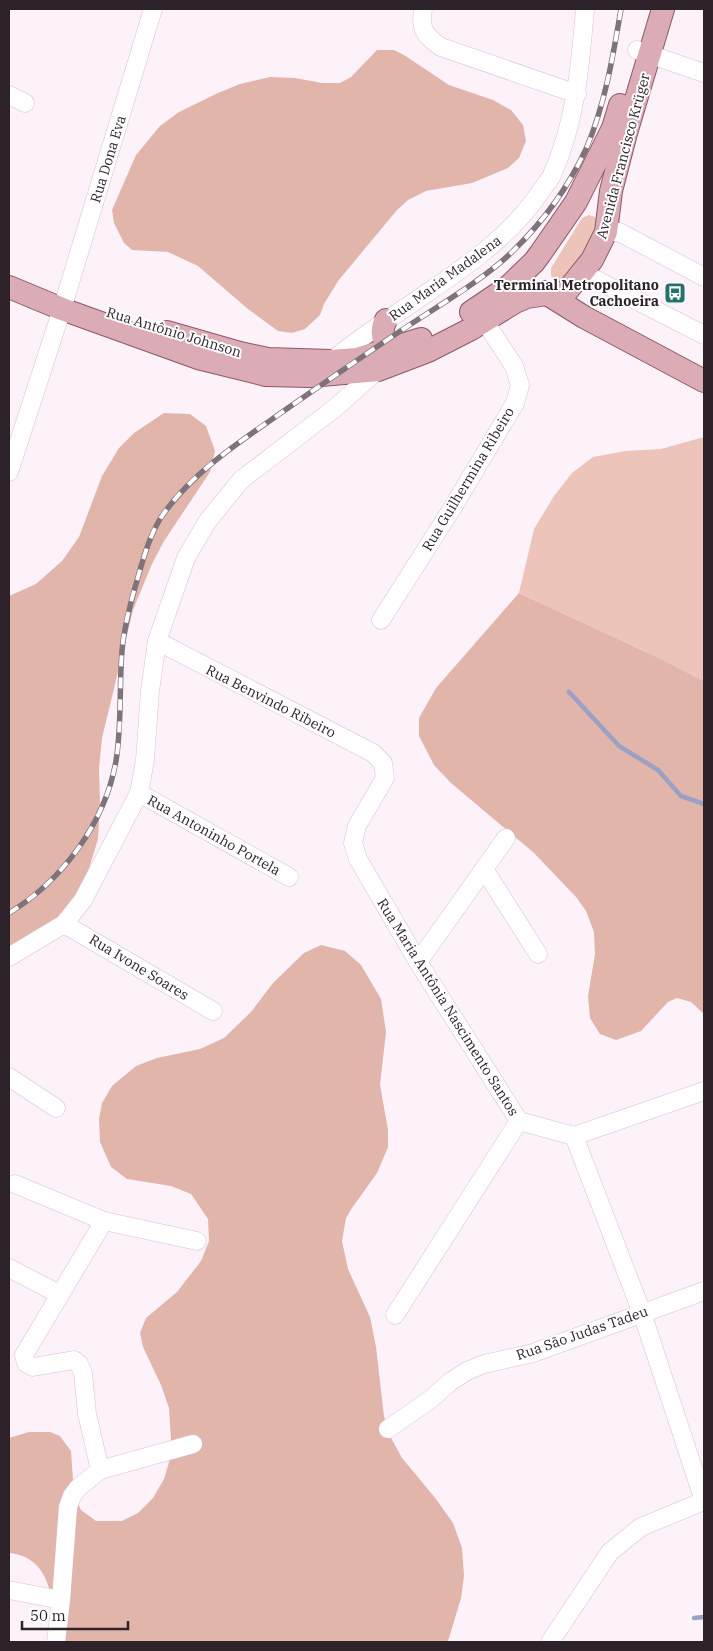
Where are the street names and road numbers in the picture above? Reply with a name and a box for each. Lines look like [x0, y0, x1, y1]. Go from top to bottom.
street label: Avenida Francisco Krüger [592, 70, 654, 241]
street label: Rua Dona Eva [86, 113, 130, 205]
street label: Rua Maria Madalena [385, 231, 505, 325]
street label: Rua Antônio Johnson [104, 303, 244, 361]
street label: Rua Guilhermina Ribeiro [418, 404, 518, 554]
street label: Rua Benvindo Ribeiro [203, 660, 339, 742]
street label: Rua Antoninho Portela [144, 791, 284, 879]
street label: Rua Maria Antônia Nascimento Santos [373, 895, 523, 1119]
street label: Rua Ivone Soares [86, 930, 192, 1004]
street label: Rua São Judas Tadeu [514, 1302, 651, 1364]

